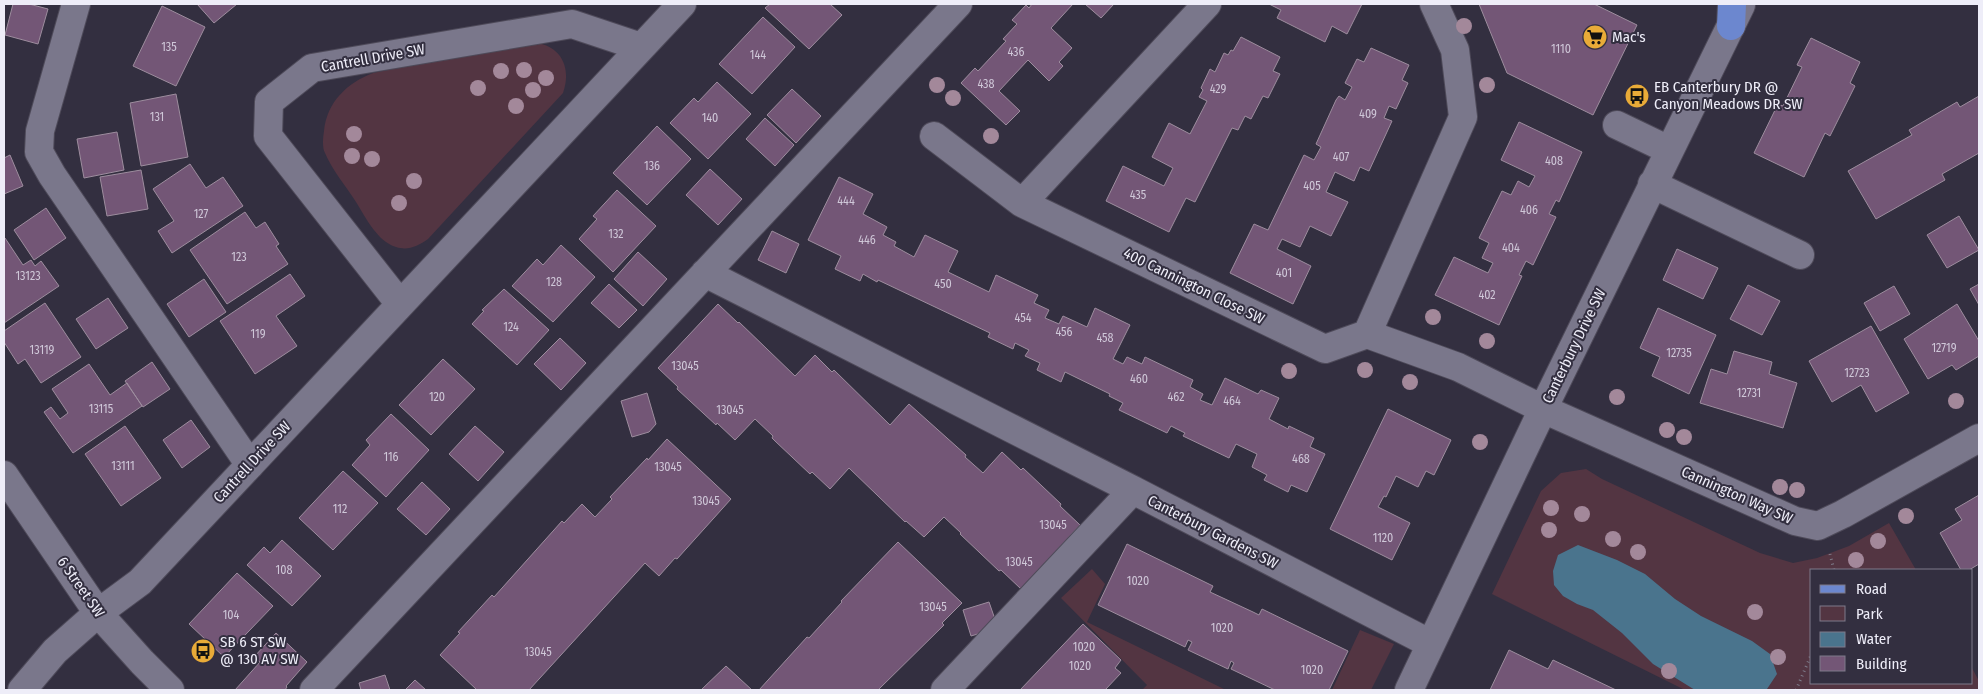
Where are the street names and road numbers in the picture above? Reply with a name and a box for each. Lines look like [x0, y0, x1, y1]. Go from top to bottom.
street label: Cantrell Drive SW [320, 40, 426, 76]
street label: 400 Cannington Close SW [1120, 244, 1268, 328]
street label: Canterbury Drive SW [1538, 286, 1610, 406]
street label: Cantrell Drive SW [210, 417, 294, 507]
street label: Cannington Way SW [1679, 462, 1795, 528]
street label: Canterbury Gardens SW [1145, 491, 1281, 573]
street label: 6 Street SW [54, 553, 108, 621]

